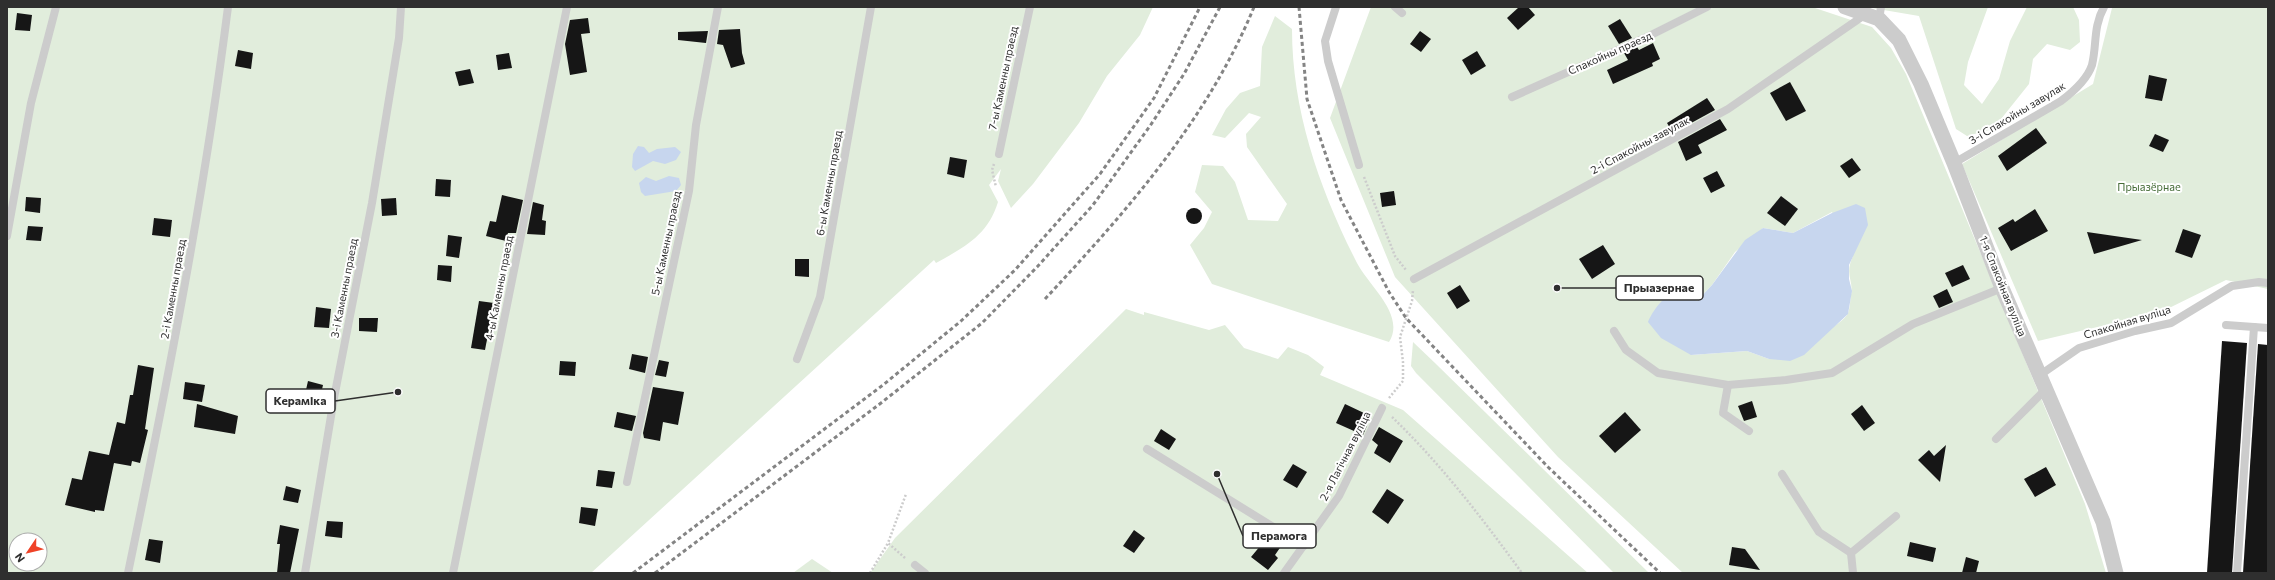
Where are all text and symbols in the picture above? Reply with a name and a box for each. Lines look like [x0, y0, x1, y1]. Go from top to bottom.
street label: 7-ы Каменны праезд [985, 24, 1020, 131]
street label: Спакойны праезд [1566, 28, 1654, 77]
street label: 3-і Спакойны завулак [1966, 79, 2067, 147]
street label: 2-і Спакойны завулак [1588, 113, 1692, 176]
street label: 6-ы Каменны праезд [813, 129, 844, 237]
park label: Прыазёрнае [2117, 180, 2181, 193]
street label: 5-ы Каменны праезд [648, 189, 683, 296]
street label: 4-ы Каменны праезд [482, 234, 515, 341]
street label: 1-я Спакойная вуліца [1977, 234, 2030, 338]
street label: 3-і Каменны праезд [327, 236, 360, 339]
street label: 2-і Каменны праезд [157, 238, 188, 340]
callout: Прыазернае [1616, 276, 1703, 300]
text: Прыазернае [1624, 280, 1694, 294]
street label: Спакойная вуліца [2082, 302, 2172, 341]
callout: Кераміка [266, 389, 335, 413]
text: Кераміка [274, 393, 326, 407]
street label: 2-я Лагічная вуліца [1316, 409, 1373, 503]
callout: Перамога [1243, 524, 1316, 548]
text: Перамога [1251, 528, 1307, 542]
north arrow [8, 532, 48, 572]
text: N [12, 551, 27, 565]

